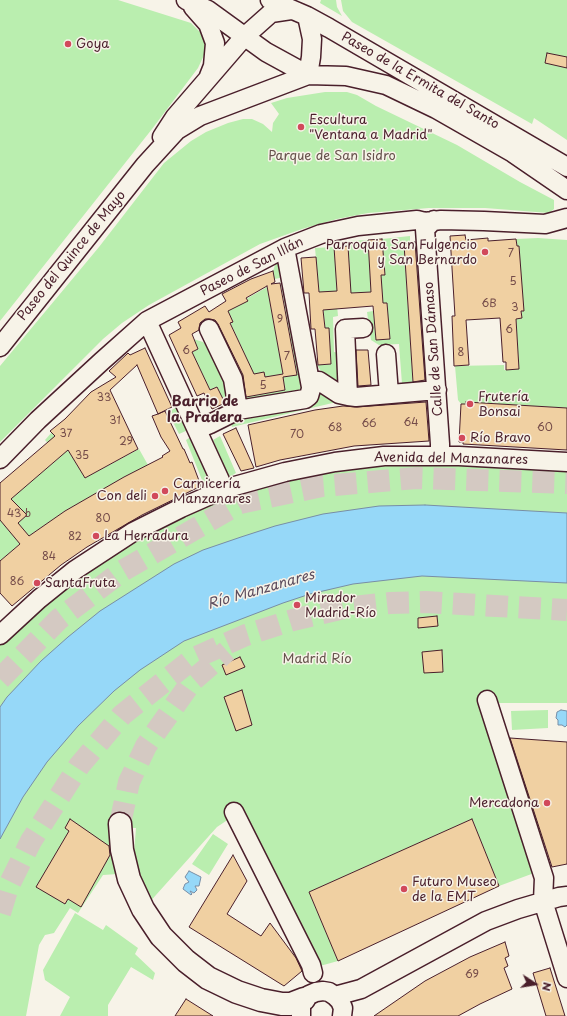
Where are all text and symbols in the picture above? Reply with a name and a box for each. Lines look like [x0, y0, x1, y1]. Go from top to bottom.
street label: Paseo de la Ermita del Santo [338, 29, 502, 133]
place label: Goya [76, 36, 109, 52]
marker: Goya [63, 39, 73, 49]
place label: Escultura "Ventana a Madrid" [309, 112, 433, 143]
marker: Escultura "Ventana a Madrid" [296, 122, 306, 132]
park label: Parque de San Isidro [268, 148, 396, 164]
street label: Paseo del Quince de Mayo [15, 188, 129, 324]
street label: Paseo de San Illán [198, 234, 306, 300]
place label: Parroquia San Fulgencio y San Bernardo [326, 237, 477, 268]
marker: Parroquia San Fulgencio y San Bernardo [480, 247, 490, 257]
house number: 7 [508, 247, 514, 261]
house number: 5 [509, 275, 517, 289]
street label: Calle de San Dámaso [422, 281, 446, 417]
house number: 6B [482, 297, 496, 311]
house number: 3 [511, 301, 519, 315]
house number: 9 [277, 313, 283, 327]
house number: 6 [505, 323, 513, 337]
house number: 6 [182, 344, 190, 358]
house number: 8 [458, 346, 464, 360]
house number: 7 [284, 350, 290, 364]
house number: 5 [259, 379, 267, 393]
place label: Frutería Bonsai [478, 389, 529, 420]
house number: 33 [97, 391, 111, 405]
district label: Barrio de la Pradera [167, 394, 243, 426]
marker: Frutería Bonsai [465, 399, 475, 409]
house number: 31 [109, 414, 121, 428]
house number: 64 [404, 416, 418, 430]
house number: 66 [361, 417, 377, 431]
house number: 68 [328, 421, 342, 435]
house number: 60 [537, 421, 553, 435]
house number: 37 [60, 427, 72, 441]
house number: 70 [290, 428, 304, 442]
place label: Río Bravo [470, 430, 531, 446]
marker: Río Bravo [457, 433, 467, 443]
house number: 29 [119, 435, 133, 449]
house number: 35 [75, 449, 89, 463]
street label: Avenida del Manzanares [374, 450, 528, 468]
place label: Carnicería Manzanares [173, 476, 251, 507]
marker: Carnicería Manzanares [160, 486, 170, 496]
place label: Con deli [97, 488, 147, 504]
marker: Con deli [150, 491, 160, 501]
house number: 43 b [7, 507, 31, 521]
house number: 80 [96, 512, 110, 526]
place label: La Herradura [104, 528, 189, 544]
house number: 82 [68, 530, 82, 544]
marker: La Herradura [91, 531, 101, 541]
house number: 84 [42, 550, 56, 564]
water label: Río Manzanares [206, 567, 316, 613]
house number: 86 [10, 575, 24, 589]
place label: SantaFruta [45, 575, 116, 591]
marker: SantaFruta [32, 578, 42, 588]
place label: Mirador Madrid-Río [305, 590, 376, 621]
marker: Mirador Madrid-Río [292, 600, 302, 610]
park label: Madrid Río [282, 651, 352, 667]
place label: Mercadona [469, 795, 539, 811]
marker: Mercadona [542, 798, 552, 808]
place label: Futuro Museo de la EMT [412, 874, 497, 905]
marker: Futuro Museo de la EMT [399, 884, 409, 894]
north arrow [515, 964, 555, 1004]
house number: 69 [465, 968, 479, 982]
text: N [538, 981, 556, 993]

